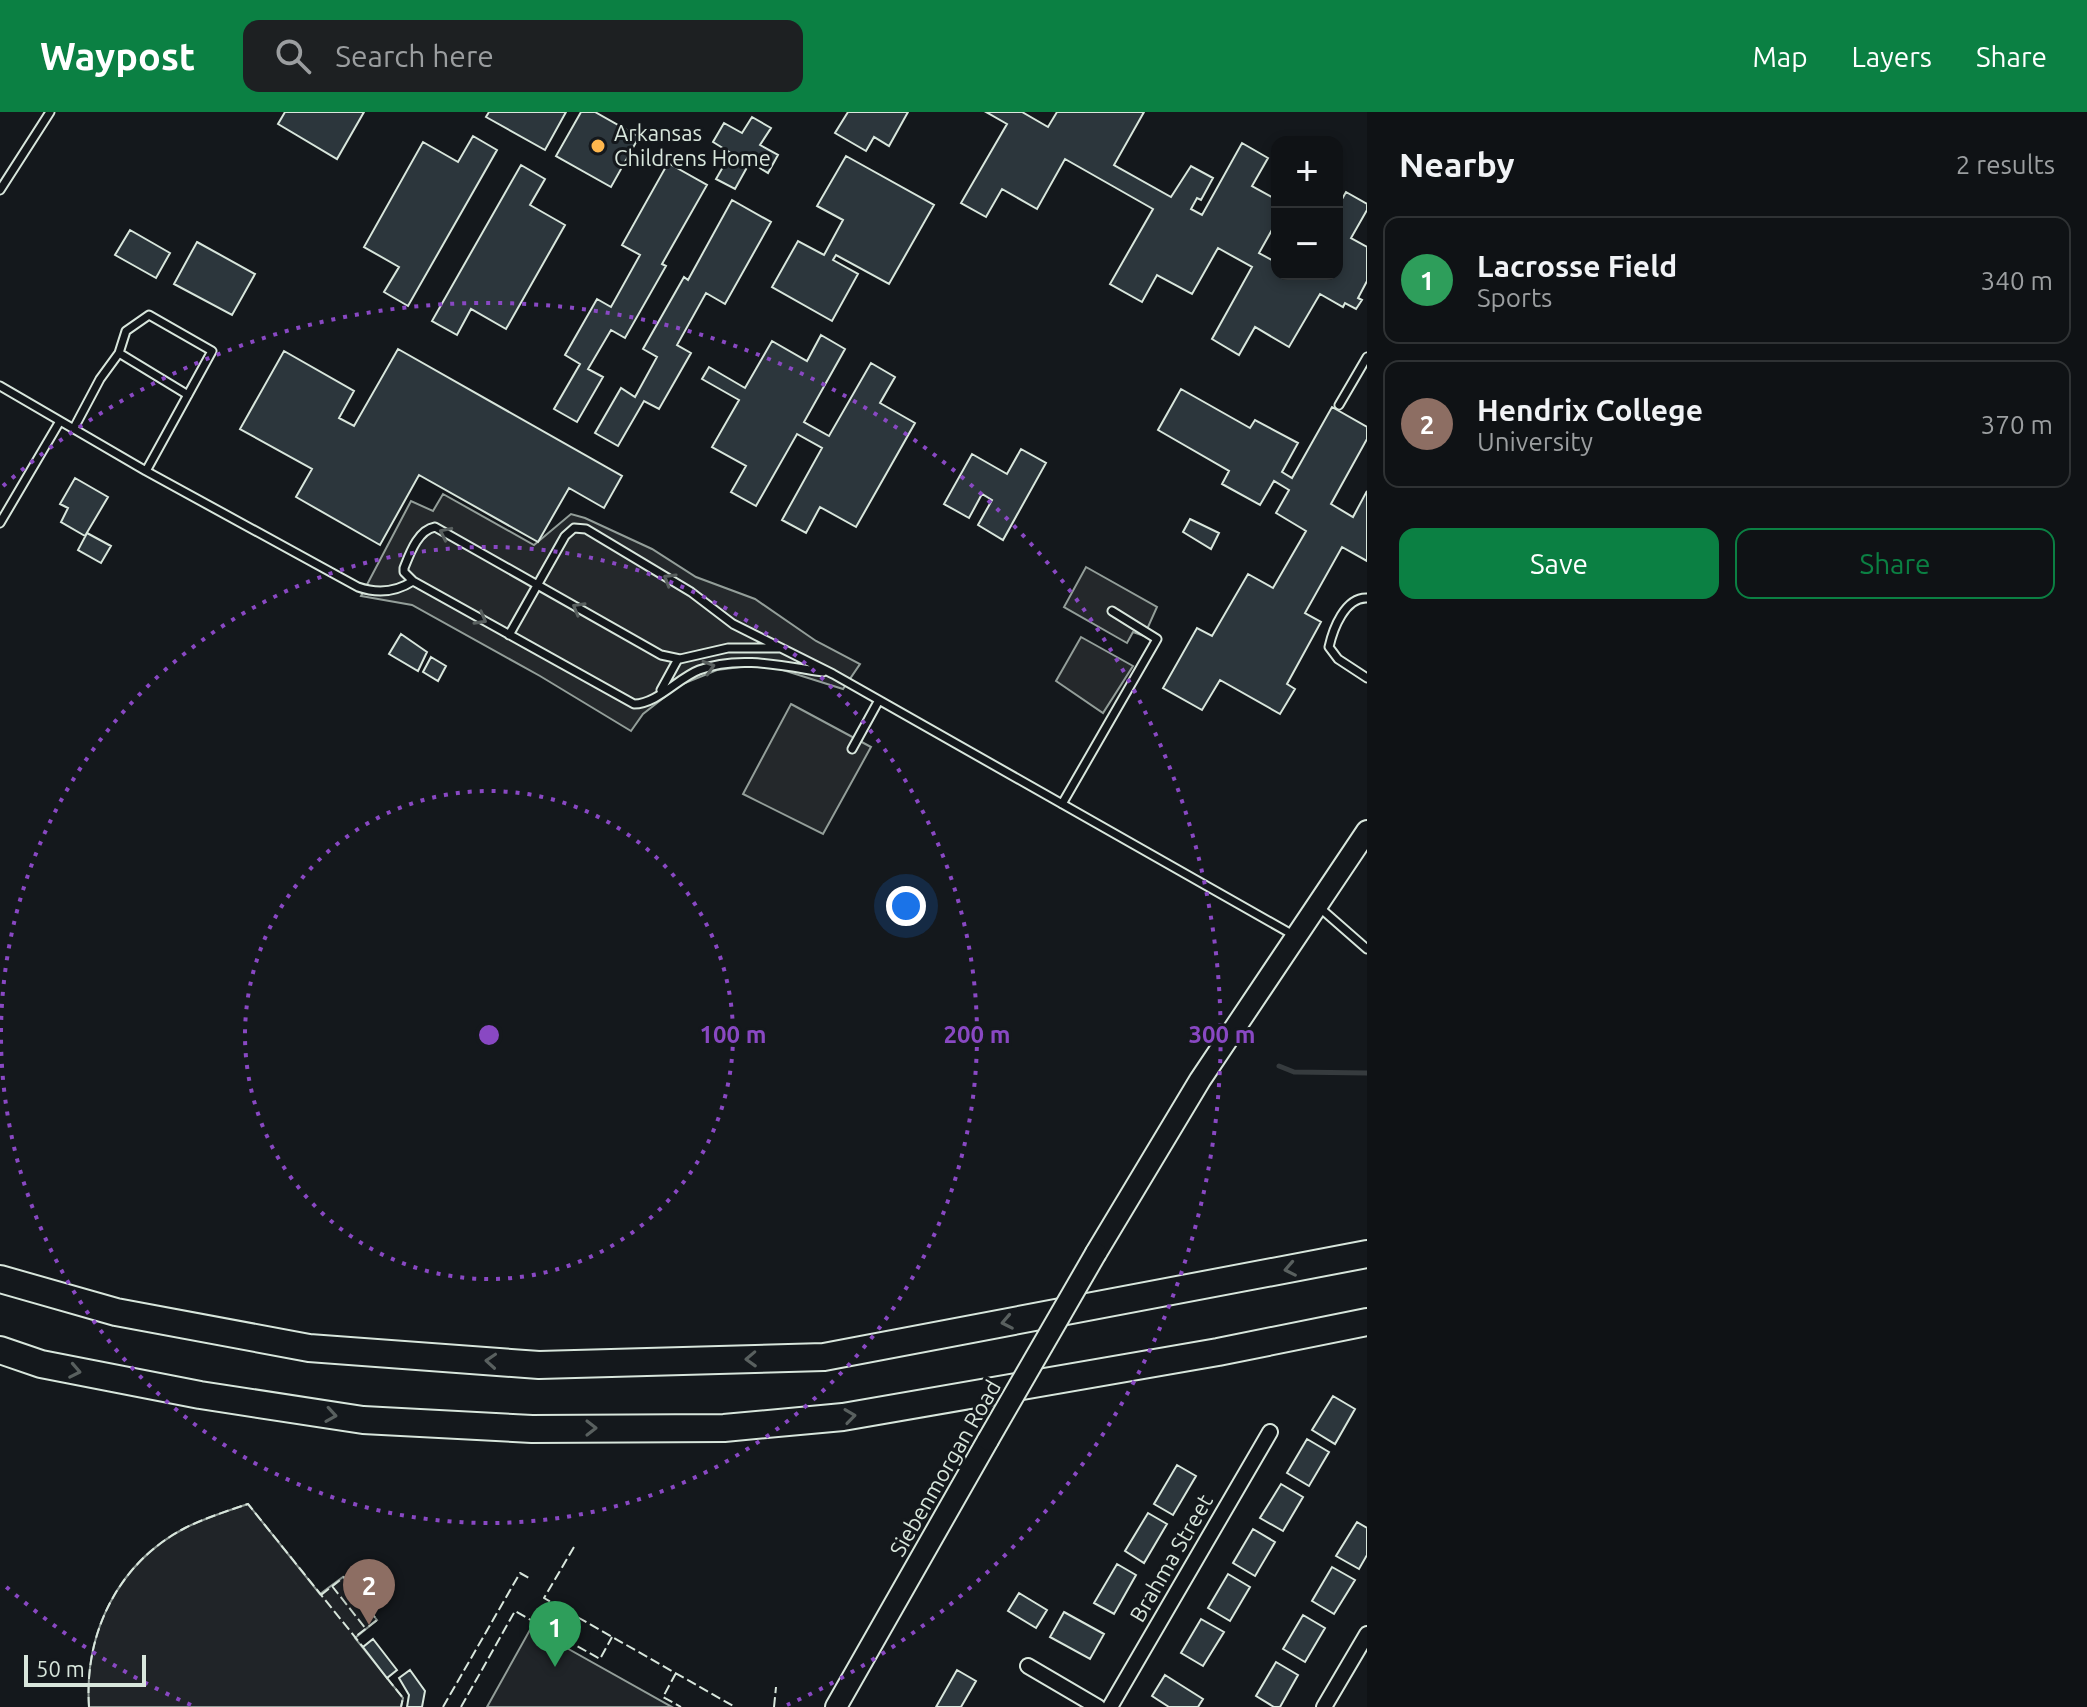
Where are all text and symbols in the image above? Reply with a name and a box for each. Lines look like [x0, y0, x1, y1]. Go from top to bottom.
search box [243, 20, 803, 92]
icon: search [271, 34, 315, 78]
text: Waypost [40, 35, 195, 77]
text: Search here [335, 39, 494, 73]
text: Map [1752, 41, 1808, 72]
text: Layers [1852, 41, 1932, 72]
text: Share [1976, 41, 2047, 72]
place label: Arkansas Childrens Home [614, 120, 771, 170]
map controls [1271, 136, 1343, 280]
button: + [1271, 136, 1343, 208]
marker: Arkansas Childrens Home [589, 137, 607, 155]
text: Nearby [1399, 145, 1514, 183]
text: 2 results [1956, 150, 2055, 179]
button: − [1271, 208, 1343, 280]
text: Lacrosse Field [1477, 249, 1677, 283]
text: 1 [1420, 266, 1434, 295]
text: 340 m [1981, 266, 2053, 295]
text: Sports [1477, 283, 1552, 312]
text: Hendrix College [1477, 393, 1703, 427]
text: 2 [1420, 410, 1434, 439]
text: 370 m [1981, 410, 2053, 439]
text: University [1477, 427, 1593, 456]
one-way arrow [439, 527, 454, 543]
button: Save [1399, 528, 1719, 599]
button: Share [1735, 528, 2055, 599]
one-way arrow [663, 573, 678, 589]
one-way arrow [572, 602, 587, 618]
one-way arrow [473, 609, 487, 625]
one-way arrow [701, 660, 715, 676]
your location [886, 886, 926, 926]
centre of rings [475, 1021, 503, 1049]
text: 100 m [700, 1021, 766, 1048]
text: 200 m [944, 1021, 1010, 1048]
text: 300 m [1189, 1021, 1255, 1048]
one-way arrow [1284, 1259, 1297, 1276]
one-way arrow [1001, 1313, 1015, 1330]
one-way arrow [744, 1350, 757, 1367]
one-way arrow [484, 1353, 497, 1370]
one-way arrow [68, 1361, 82, 1378]
street label: Siebenmorgan Road [884, 1375, 1005, 1560]
one-way arrow [324, 1406, 338, 1423]
one-way arrow [843, 1408, 857, 1425]
one-way arrow [585, 1419, 598, 1437]
street label: Brahma Street [1124, 1489, 1217, 1626]
pin: 2 [343, 1559, 395, 1625]
pin: 1 [529, 1601, 581, 1667]
scale bar [24, 1651, 146, 1687]
text: 50 m [36, 1656, 85, 1681]

